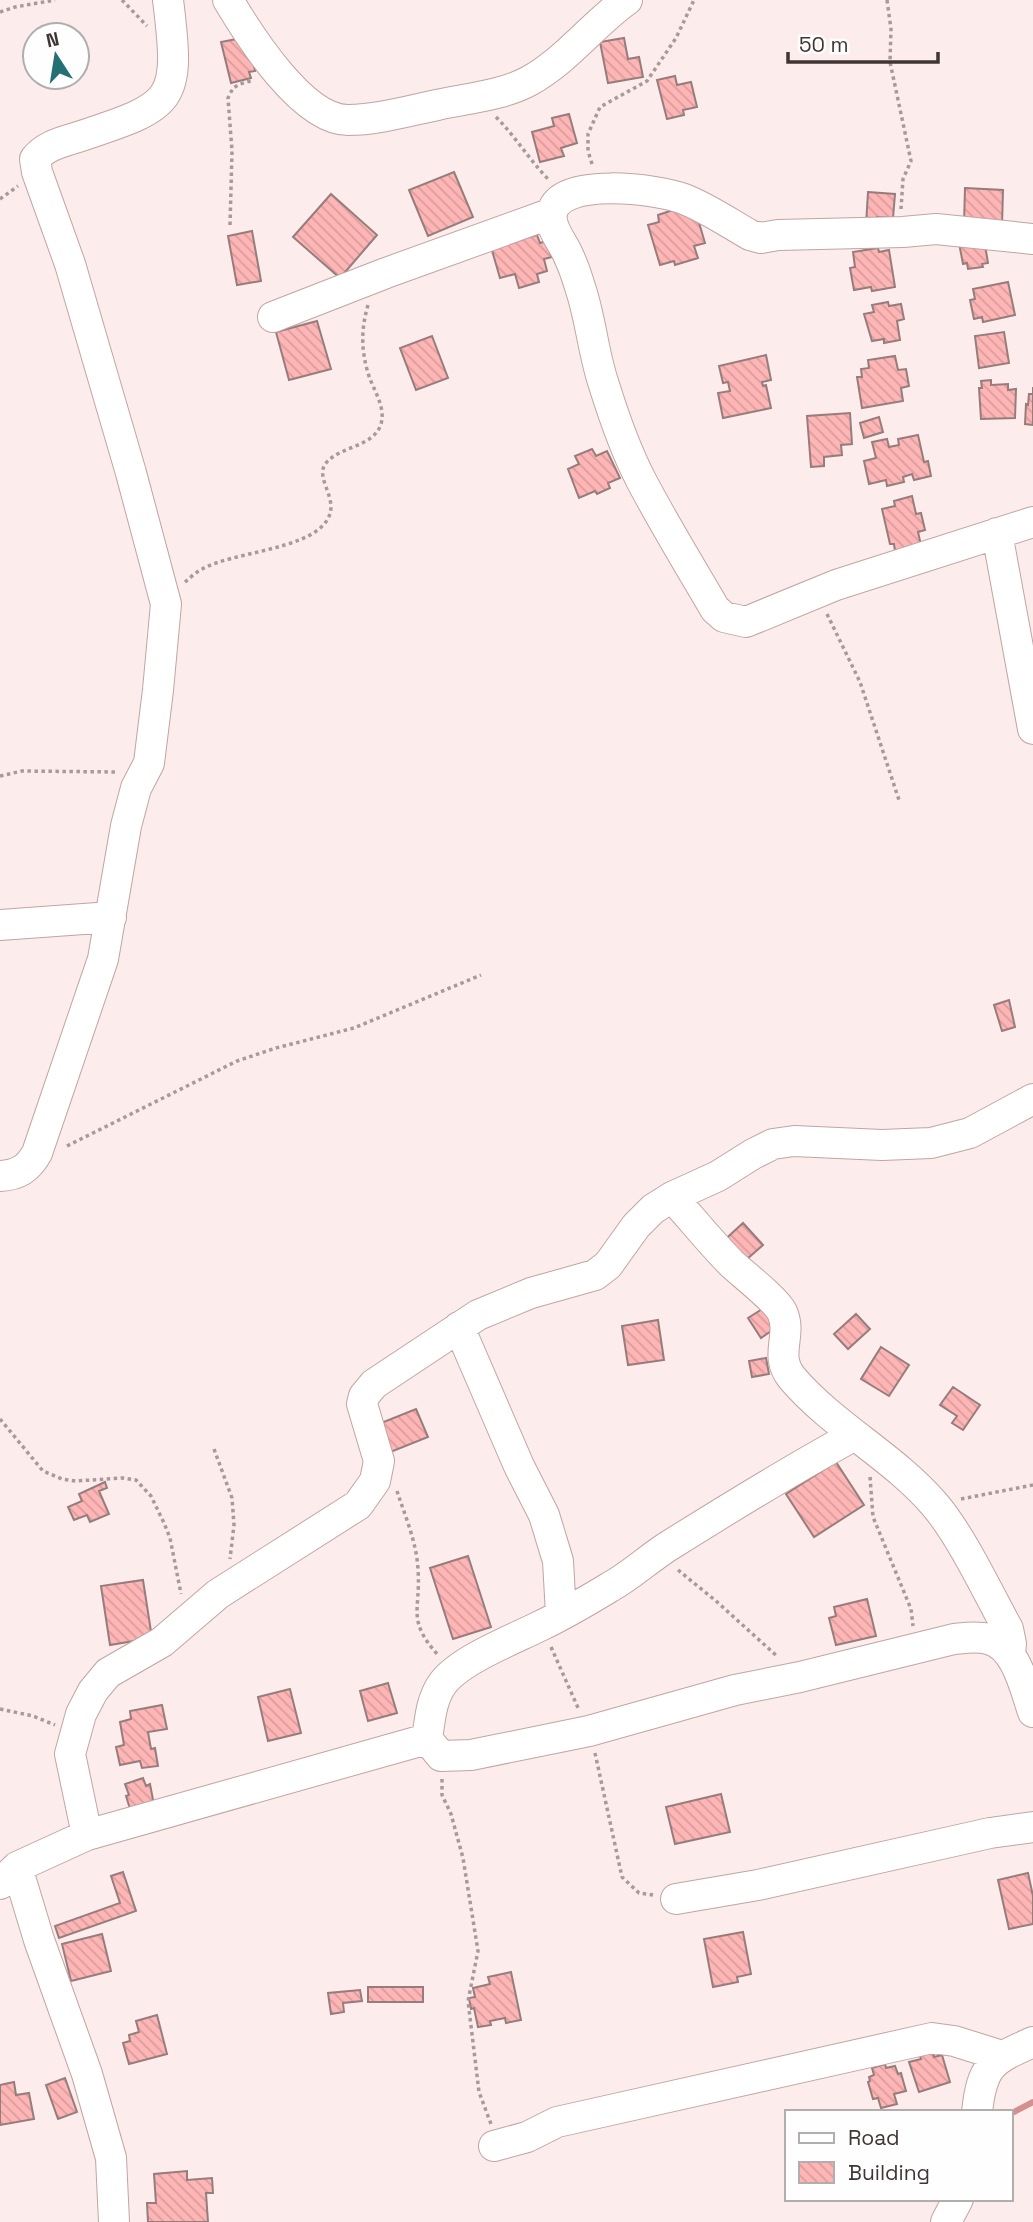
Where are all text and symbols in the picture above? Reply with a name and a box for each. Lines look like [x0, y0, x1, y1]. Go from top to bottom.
north arrow [21, 21, 91, 91]
scale bar [788, 21, 939, 65]
text: N [44, 26, 61, 53]
text: 50 m [799, 31, 849, 58]
legend [785, 2110, 1012, 2201]
text: Road [848, 2124, 900, 2151]
text: Building [848, 2159, 930, 2186]

